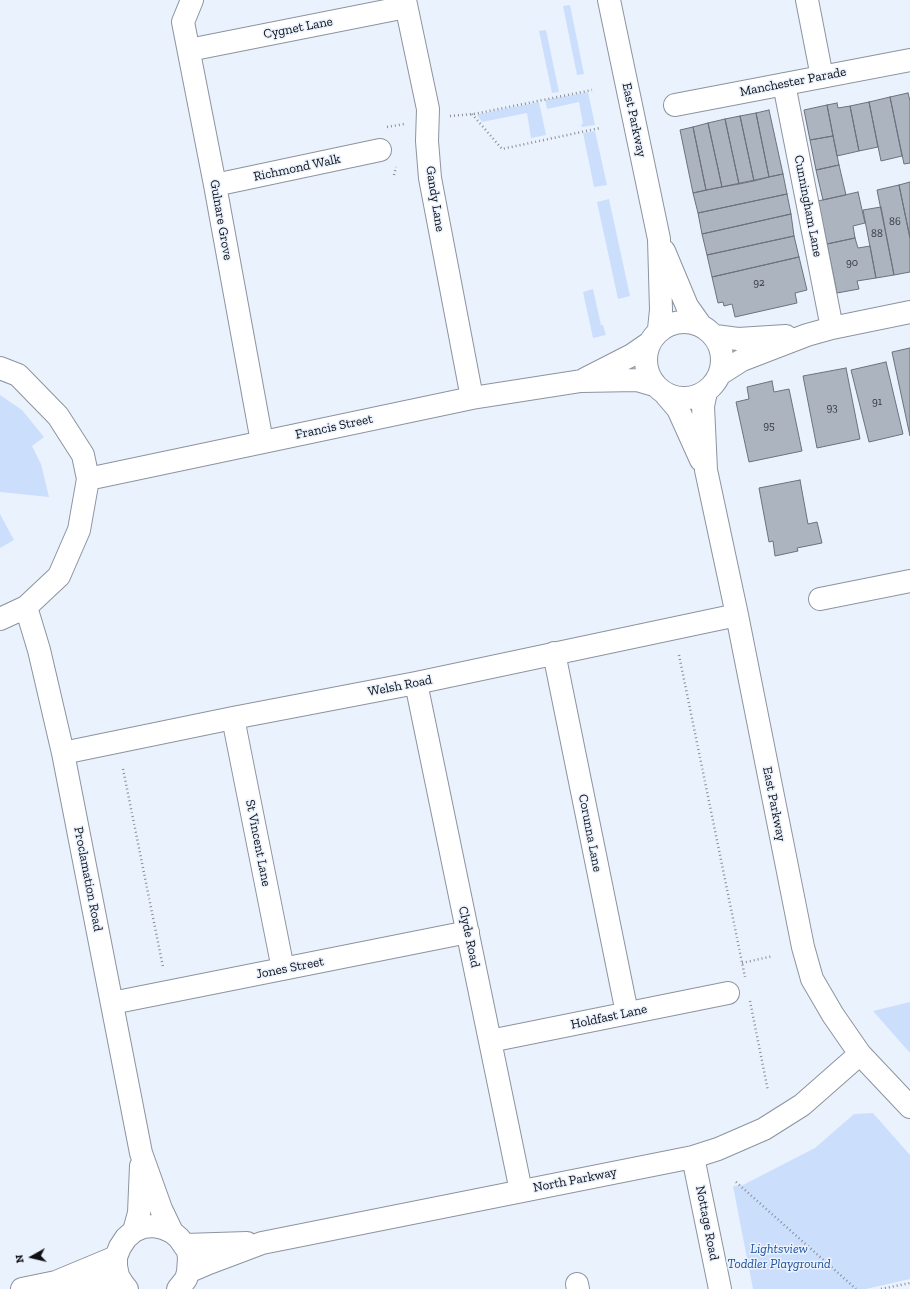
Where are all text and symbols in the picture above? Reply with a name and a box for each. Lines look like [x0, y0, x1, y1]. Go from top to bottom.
street label: Cygnet Lane [262, 14, 334, 42]
street label: Manchester Parade [738, 64, 848, 100]
street label: East Parkway [618, 81, 650, 159]
street label: Richmond Walk [252, 151, 342, 185]
street label: Cunningham Lane [790, 154, 826, 258]
street label: Gandy Lane [422, 165, 448, 233]
street label: Gulnare Grove [206, 179, 236, 261]
house number: 86 [889, 215, 901, 229]
house number: 88 [871, 227, 883, 241]
house number: 90 [846, 256, 858, 270]
house number: 92 [753, 276, 765, 290]
house number: 91 [872, 395, 882, 409]
house number: 93 [826, 401, 838, 415]
street label: Francis Street [294, 411, 374, 443]
house number: 95 [763, 419, 775, 433]
street label: Welsh Road [367, 672, 433, 700]
street label: East Parkway [759, 765, 789, 843]
street label: Corunna Lane [575, 793, 605, 873]
street label: St Vincent Lane [242, 798, 274, 888]
street label: Proclamation Road [70, 825, 106, 933]
street label: Clyde Road [455, 905, 483, 969]
street label: Jones Street [255, 954, 325, 982]
street label: Holdfast Lane [569, 1001, 649, 1033]
street label: North Parkway [532, 1164, 618, 1196]
street label: Nottage Road [692, 1184, 722, 1262]
north arrow [12, 1237, 52, 1277]
park label: Lightsview Toddler Playground [727, 1241, 831, 1272]
text: N [13, 1254, 27, 1264]

